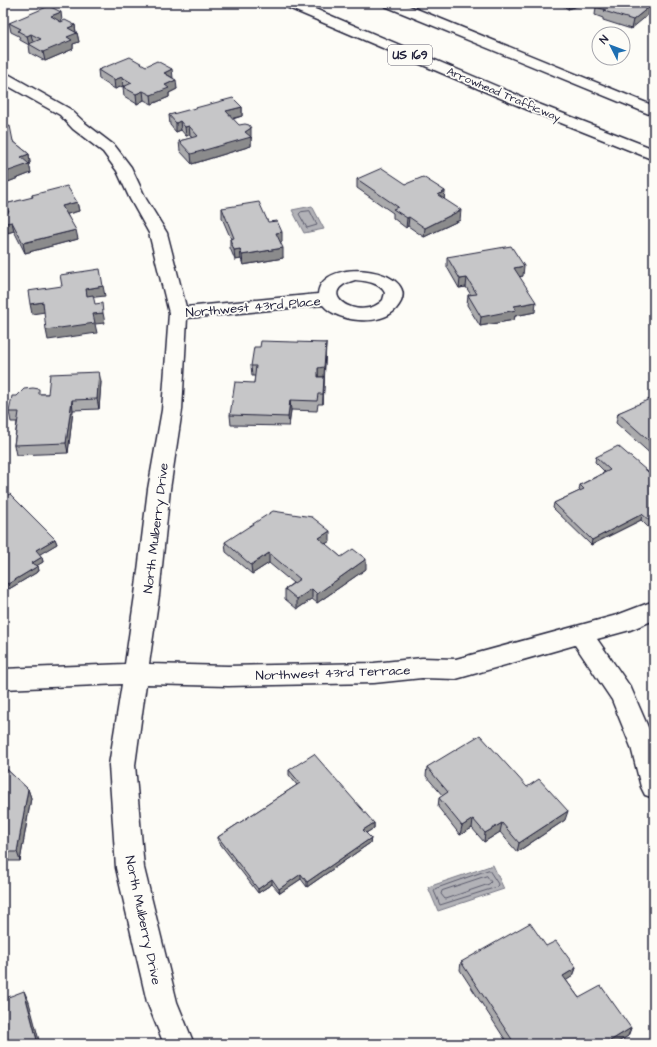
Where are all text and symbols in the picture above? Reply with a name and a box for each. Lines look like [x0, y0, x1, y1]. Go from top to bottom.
north arrow [591, 26, 631, 66]
text: N [596, 32, 612, 47]
road number: US 169 [388, 45, 432, 65]
street label: Arrowhead Trafficway [444, 64, 563, 126]
street label: Northwest 43rd Place [185, 292, 321, 322]
street label: North Mulberry Drive [139, 462, 174, 594]
street label: Northwest 43rd Terrace [255, 661, 411, 685]
street label: North Mulberry Drive [120, 854, 165, 987]

